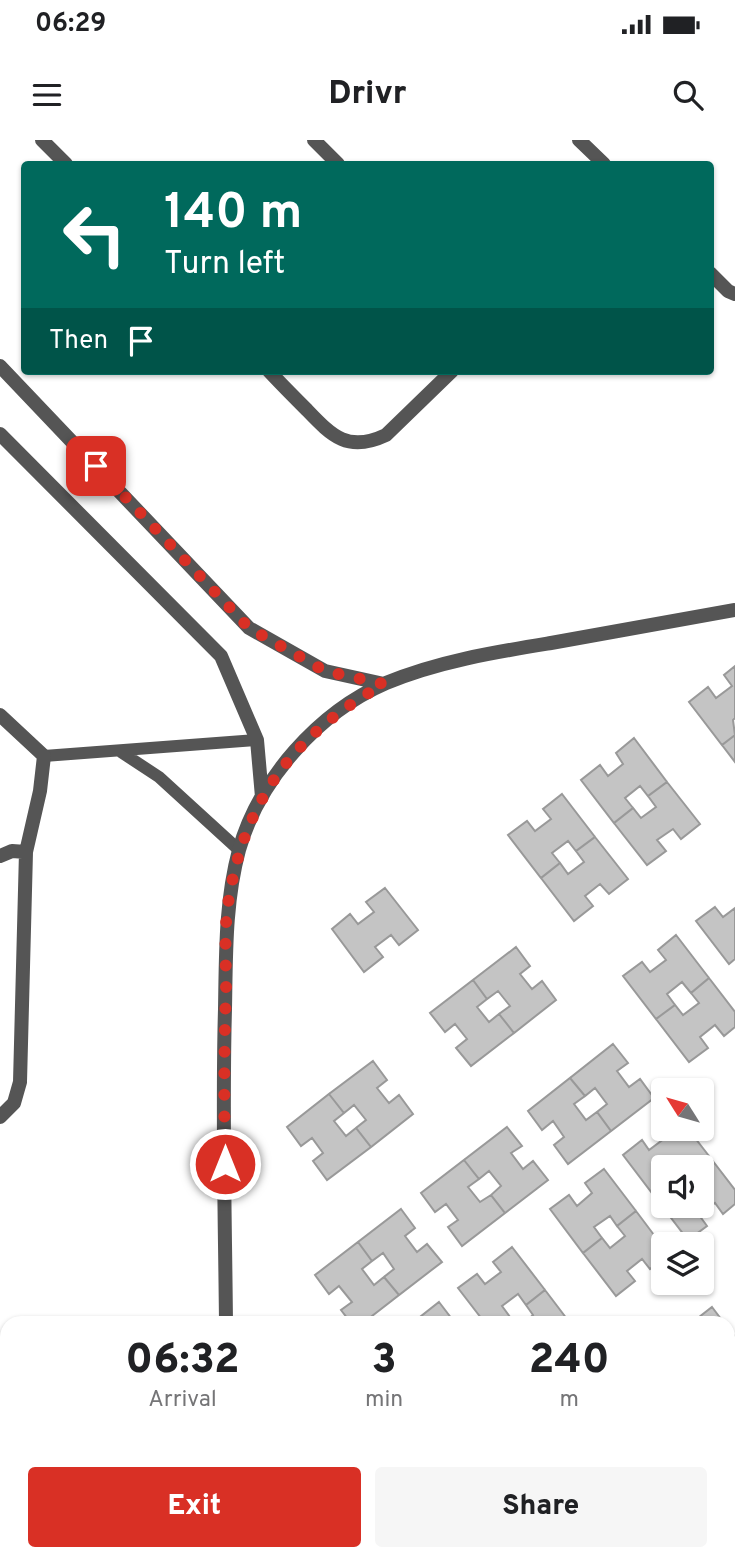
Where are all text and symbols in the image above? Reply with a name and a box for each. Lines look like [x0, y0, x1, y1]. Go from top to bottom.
text: 06:29 [35, 8, 106, 41]
text: Drivr [329, 75, 406, 115]
icon: menu [28, 76, 66, 114]
icon: search [669, 76, 707, 114]
text: 140 m [164, 184, 303, 246]
icon: left [49, 189, 140, 280]
text: Turn left [164, 245, 285, 285]
icon: arrive [122, 322, 160, 360]
text: Then [49, 325, 108, 358]
pin [66, 436, 126, 496]
icon: arrive [77, 447, 115, 485]
north arrow [651, 1078, 714, 1141]
map controls [651, 1078, 714, 1295]
position arrow [188, 1127, 262, 1201]
button: sound [651, 1155, 714, 1218]
button: layers [651, 1232, 714, 1295]
text: 06:32 [125, 1335, 240, 1388]
text: 3 [372, 1335, 397, 1388]
text: 240 [529, 1335, 610, 1388]
text: Arrival [148, 1386, 217, 1415]
text: min [365, 1386, 403, 1415]
text: m [559, 1386, 579, 1415]
button: Exit [28, 1467, 361, 1547]
button: Share [375, 1467, 707, 1547]

